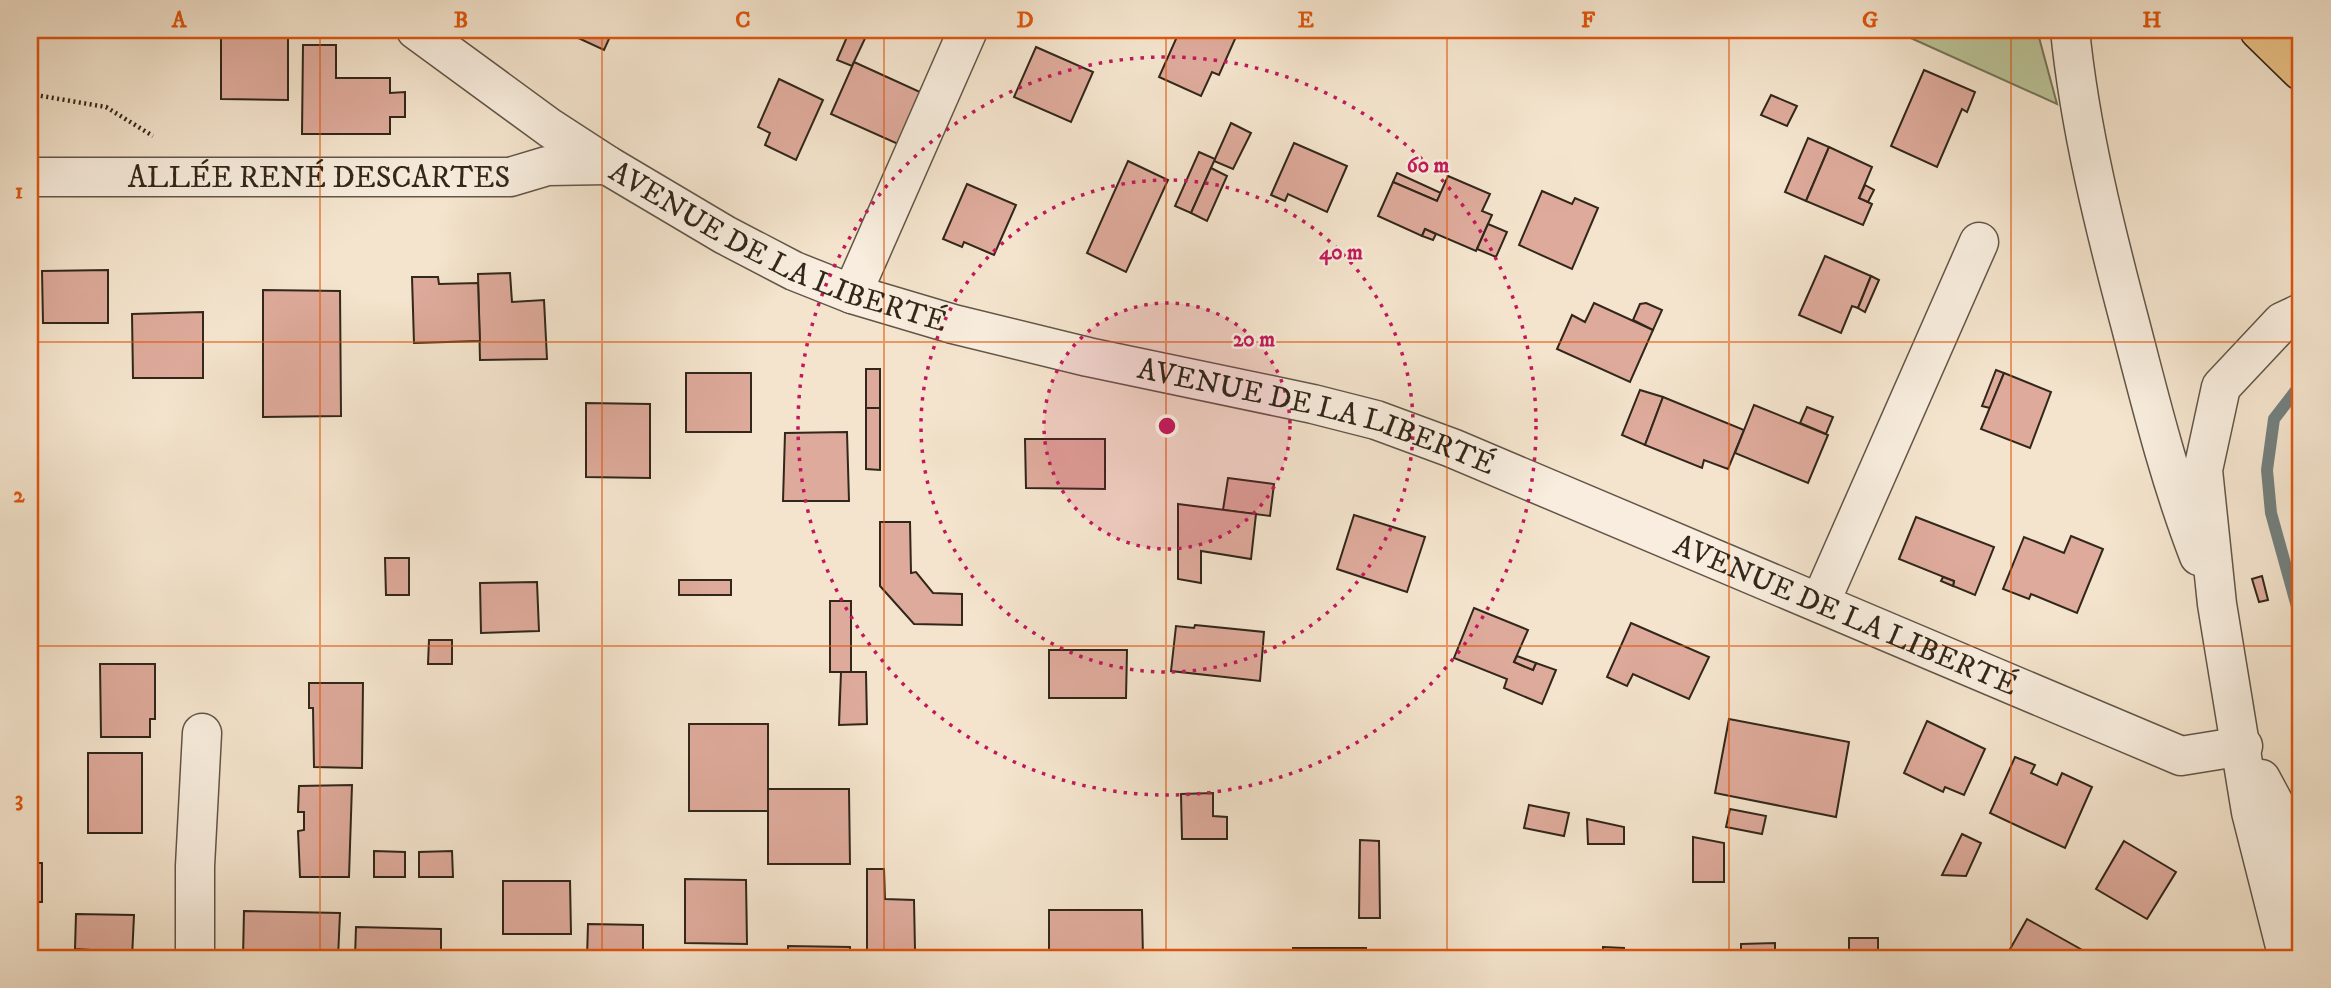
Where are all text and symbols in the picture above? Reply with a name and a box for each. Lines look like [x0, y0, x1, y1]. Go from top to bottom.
text: A [171, 6, 188, 35]
text: B [454, 6, 468, 35]
text: C [735, 6, 751, 35]
text: D [1016, 6, 1034, 35]
text: E [1298, 6, 1314, 35]
text: F [1581, 6, 1596, 35]
text: G [1862, 6, 1878, 35]
text: H [2142, 6, 2162, 35]
text: 60 m [1407, 153, 1449, 179]
street label: AVENUE DE LA LIBERTÉ [602, 154, 951, 341]
street label: ALLÉE RENÉ DESCARTES [128, 159, 510, 197]
text: 1 [15, 177, 23, 206]
text: 40 m [1319, 240, 1363, 266]
text: 20 m [1233, 327, 1275, 353]
street label: AVENUE DE LA LIBERTÉ [1134, 351, 1501, 484]
centre of rings [1155, 414, 1179, 438]
text: 2 [13, 481, 25, 510]
street label: AVENUE DE LA LIBERTÉ [1668, 527, 2023, 705]
text: 3 [15, 785, 23, 814]

